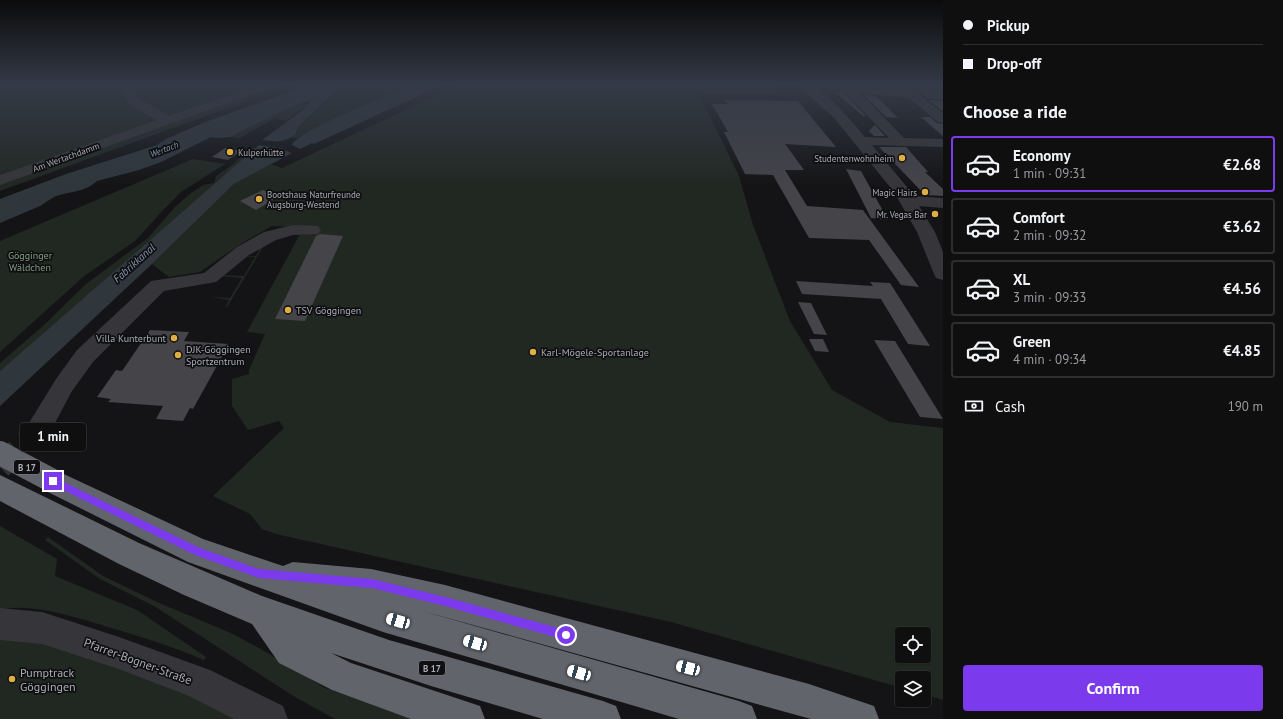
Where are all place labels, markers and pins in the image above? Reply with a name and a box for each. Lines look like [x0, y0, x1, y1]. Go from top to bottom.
marker: Kulperhütte [225, 147, 235, 157]
place label: Kulperhütte [238, 147, 284, 158]
place label: Studentenwohnheim [814, 153, 894, 164]
marker: Studentenwohnheim [897, 153, 907, 163]
place label: Magic Hairs [872, 187, 917, 198]
marker: Magic Hairs [920, 187, 930, 197]
place label: Bootshaus Naturfreunde Augsburg-Westend [267, 189, 361, 210]
marker: Bootshaus Naturfreunde Augsburg-Westend [254, 194, 264, 204]
place label: Mr. Vegas Bar [877, 209, 927, 220]
marker: Mr. Vegas Bar [930, 209, 940, 219]
place label: TSV Göggingen [296, 304, 361, 317]
marker: TSV Göggingen [283, 305, 293, 315]
place label: Villa Kunterbunt [95, 332, 167, 345]
marker: Villa Kunterbunt [169, 333, 179, 343]
place label: DJK-Göggingen Sportzentrum [186, 343, 251, 368]
place label: Karl-Mögele-Sportanlage [541, 346, 649, 359]
marker: Karl-Mögele-Sportanlage [528, 347, 538, 357]
marker: DJK-Göggingen Sportzentrum [173, 350, 183, 360]
place label: Pumptrack Göggingen [20, 665, 76, 694]
marker: Pumptrack Göggingen [7, 674, 17, 684]

